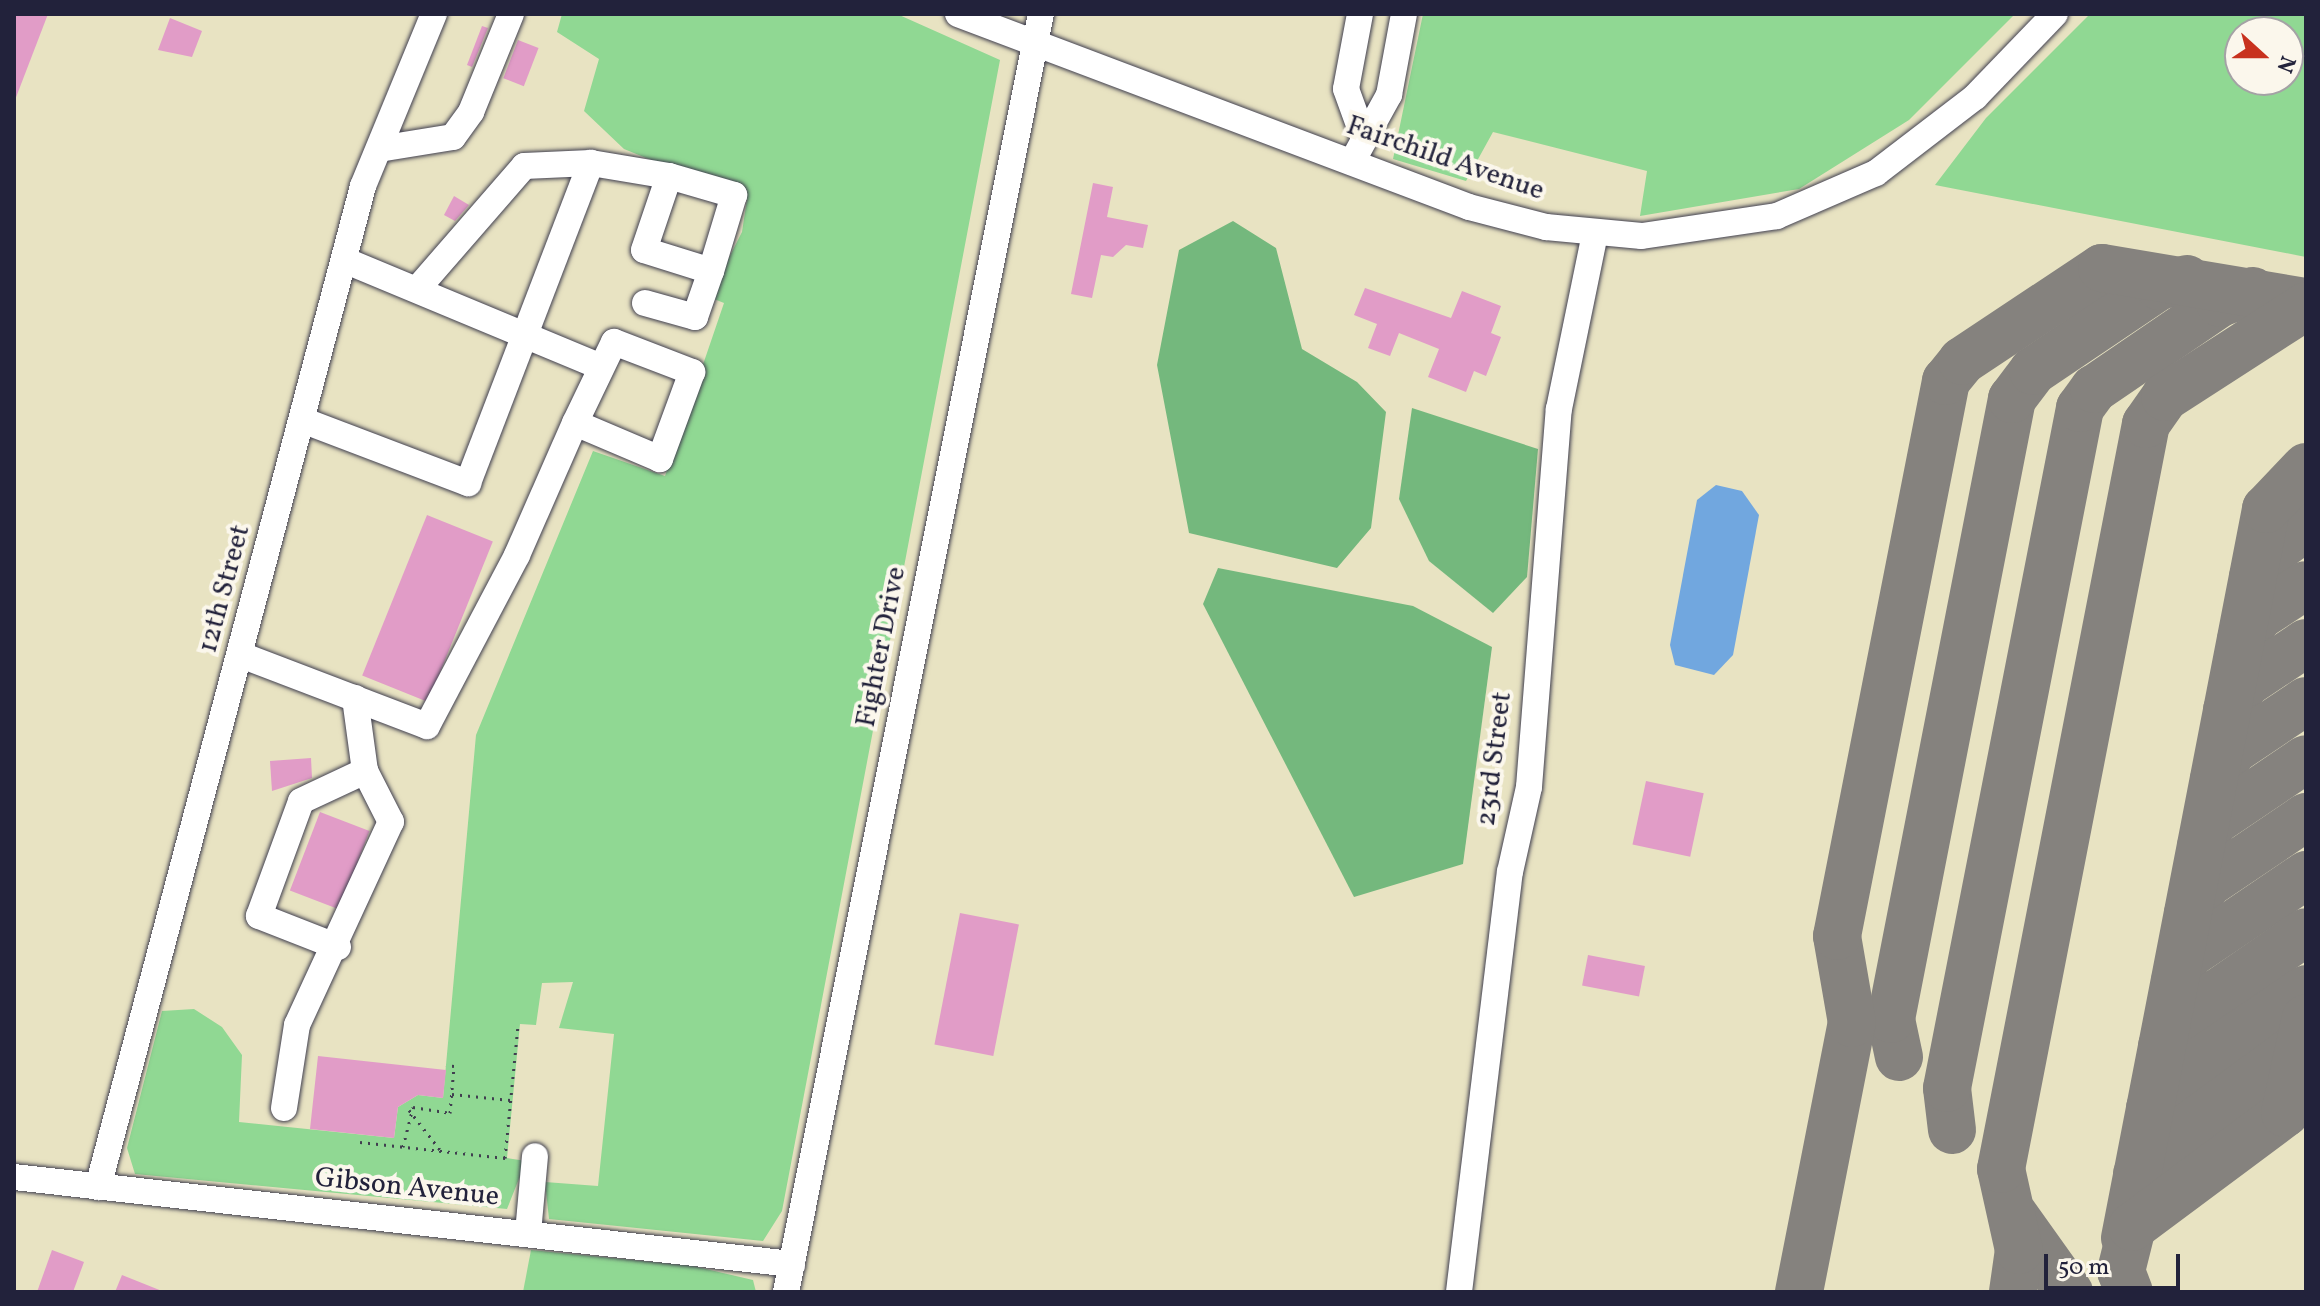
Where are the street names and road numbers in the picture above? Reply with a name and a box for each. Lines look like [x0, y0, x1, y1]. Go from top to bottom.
street label: Fairchild Avenue [1342, 109, 1548, 209]
street label: 12th Street [192, 521, 258, 657]
street label: Fighter Drive [850, 564, 914, 730]
street label: 23rd Street [1470, 690, 1520, 828]
street label: Gibson Avenue [313, 1162, 501, 1214]

